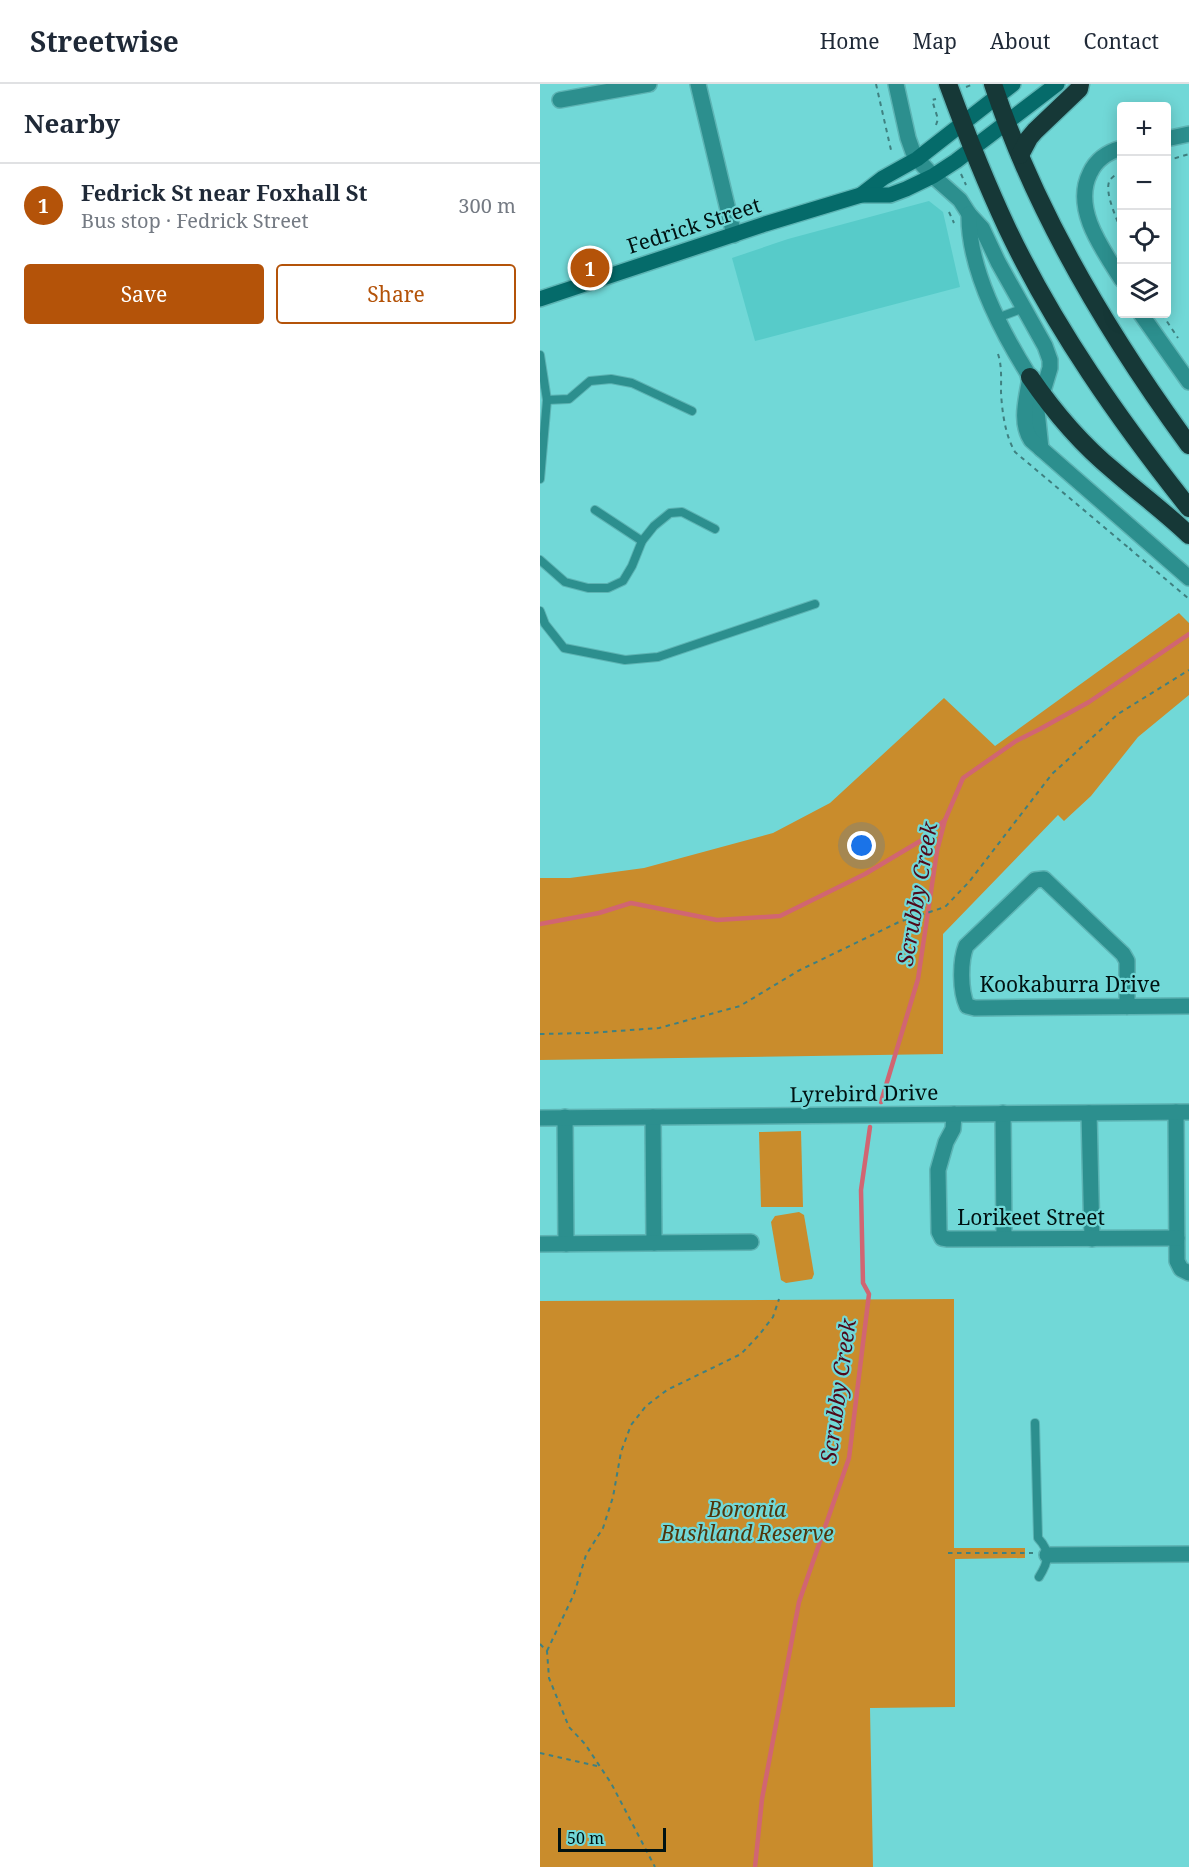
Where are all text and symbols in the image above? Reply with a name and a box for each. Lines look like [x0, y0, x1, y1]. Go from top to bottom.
text: Streetwise [30, 22, 179, 60]
text: Home [820, 27, 880, 55]
text: Map [913, 27, 957, 55]
text: About [990, 27, 1051, 55]
text: Contact [1084, 27, 1159, 55]
map controls [1117, 102, 1171, 318]
button: + [1117, 102, 1171, 156]
text: Nearby [24, 105, 120, 141]
button: − [1117, 156, 1171, 210]
text: Fedrick St near Foxhall St [81, 177, 368, 207]
street label: Fedrick Street [623, 190, 764, 260]
text: 1 [38, 192, 49, 219]
text: 300 m [458, 192, 516, 219]
text: Bus stop · Fedrick Street [81, 207, 309, 234]
button: locate [1117, 210, 1171, 264]
pin: 1 [571, 246, 610, 291]
button: Save [24, 264, 264, 324]
button: Share [276, 264, 516, 324]
button: layers [1117, 264, 1171, 318]
water label: Scrubby Creek [889, 818, 944, 968]
your location [847, 831, 876, 860]
street label: Kookaburra Drive [980, 970, 1160, 998]
street label: Lyrebird Drive [789, 1078, 939, 1108]
street label: Lorikeet Street [957, 1203, 1105, 1231]
water label: Scrubby Creek [812, 1315, 862, 1465]
park label: Boronia Bushland Reserve [659, 1495, 834, 1547]
scale bar [558, 1825, 666, 1852]
text: 50 m [567, 1827, 604, 1849]

